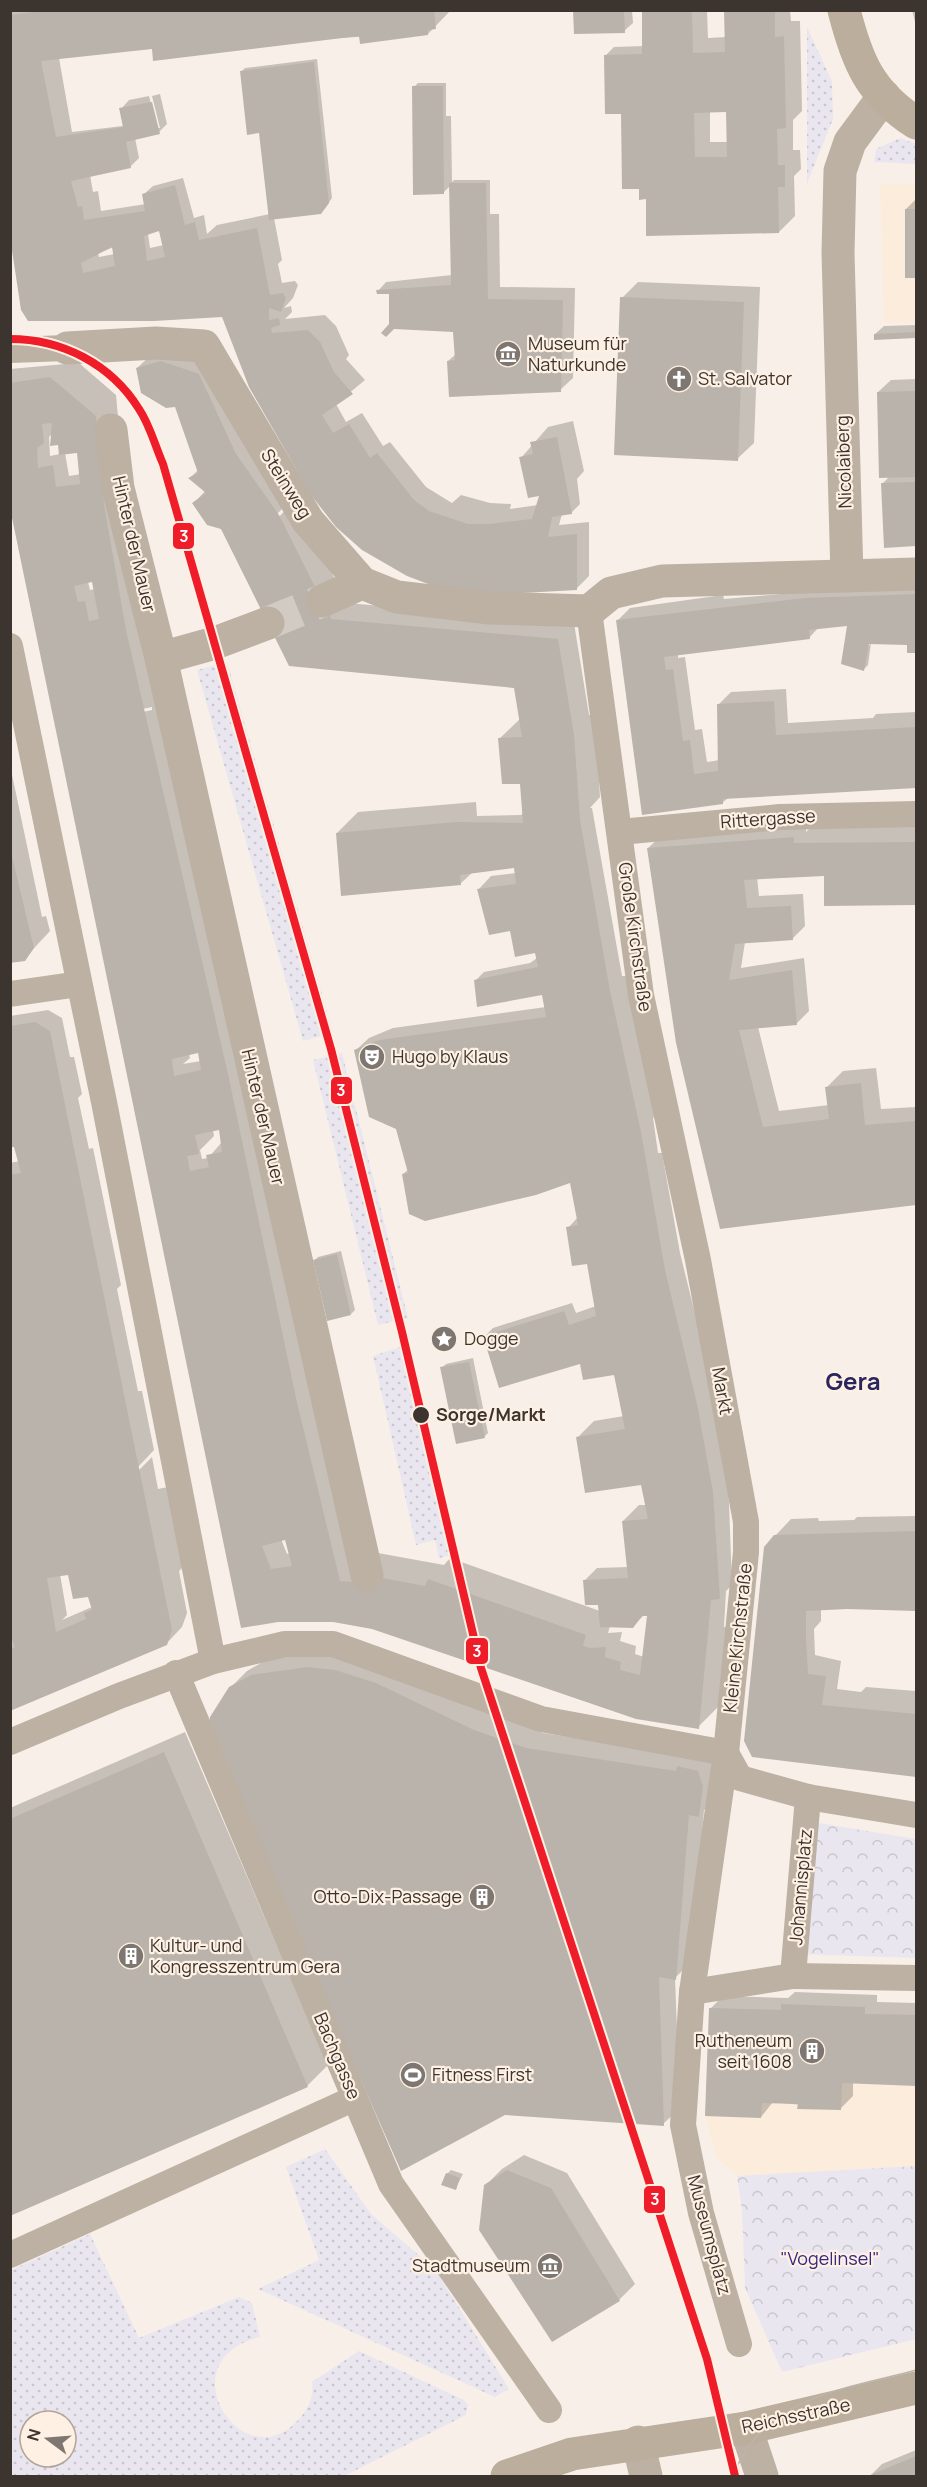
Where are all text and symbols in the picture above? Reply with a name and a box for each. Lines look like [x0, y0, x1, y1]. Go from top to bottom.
place label: Museum für Naturkunde [528, 331, 627, 376]
museum icon: Museum für Naturkunde [493, 339, 523, 369]
church icon: St. Salvator [664, 364, 694, 394]
place label: St. Salvator [698, 366, 793, 390]
street label: Nicolaiberg [829, 415, 857, 509]
street label: Steinweg [256, 444, 318, 523]
street label: Hinter der Mauer [108, 473, 162, 615]
line badge: 3 [172, 522, 195, 550]
text: 3 [179, 525, 189, 547]
street label: Rittergasse [719, 803, 816, 833]
street label: Große Kirchstraße [614, 861, 658, 1013]
theatre icon: Hugo by Klaus [357, 1042, 387, 1072]
place label: Hugo by Klaus [392, 1044, 508, 1068]
street label: Hinter der Mauer [237, 1046, 291, 1188]
line badge: 3 [330, 1076, 353, 1105]
text: 3 [336, 1079, 346, 1101]
place icon: Dogge [429, 1324, 459, 1354]
place label: Dogge [464, 1326, 519, 1350]
district label: Gera [825, 1364, 881, 1397]
street label: Markt [707, 1365, 739, 1416]
place label: Sorge/Markt [436, 1402, 546, 1426]
marker: Sorge/Markt [411, 1405, 431, 1425]
street label: Kleine Kirchstraße [717, 1562, 757, 1714]
line badge: 3 [465, 1637, 489, 1665]
text: 3 [472, 1640, 482, 1662]
street label: Johannisplatz [783, 1828, 817, 1946]
building icon: Otto-Dix-Passage [467, 1882, 497, 1912]
place label: Otto-Dix-Passage [314, 1884, 462, 1908]
place label: Kultur- und Kongresszentrum Gera [150, 1933, 340, 1978]
building icon: Kultur- und Kongresszentrum Gera [116, 1941, 146, 1971]
street label: Bachgasse [309, 2009, 367, 2103]
place label: Rutheneum seit 1608 [695, 2028, 792, 2073]
building icon: Rutheneum seit 1608 [797, 2036, 827, 2066]
sports icon: Fitness First [398, 2060, 428, 2090]
place label: Fitness First [432, 2062, 532, 2086]
street label: Museumsplatz [682, 2172, 737, 2297]
line badge: 3 [643, 2185, 666, 2214]
text: 3 [650, 2188, 660, 2210]
park label: "Vogelinsel" [781, 2246, 880, 2270]
museum icon: Stadtmuseum [535, 2251, 565, 2281]
place label: Stadtmuseum [412, 2253, 530, 2277]
street label: Reichsstraße [739, 2392, 852, 2438]
north arrow [18, 2409, 78, 2469]
text: N [21, 2426, 46, 2443]

